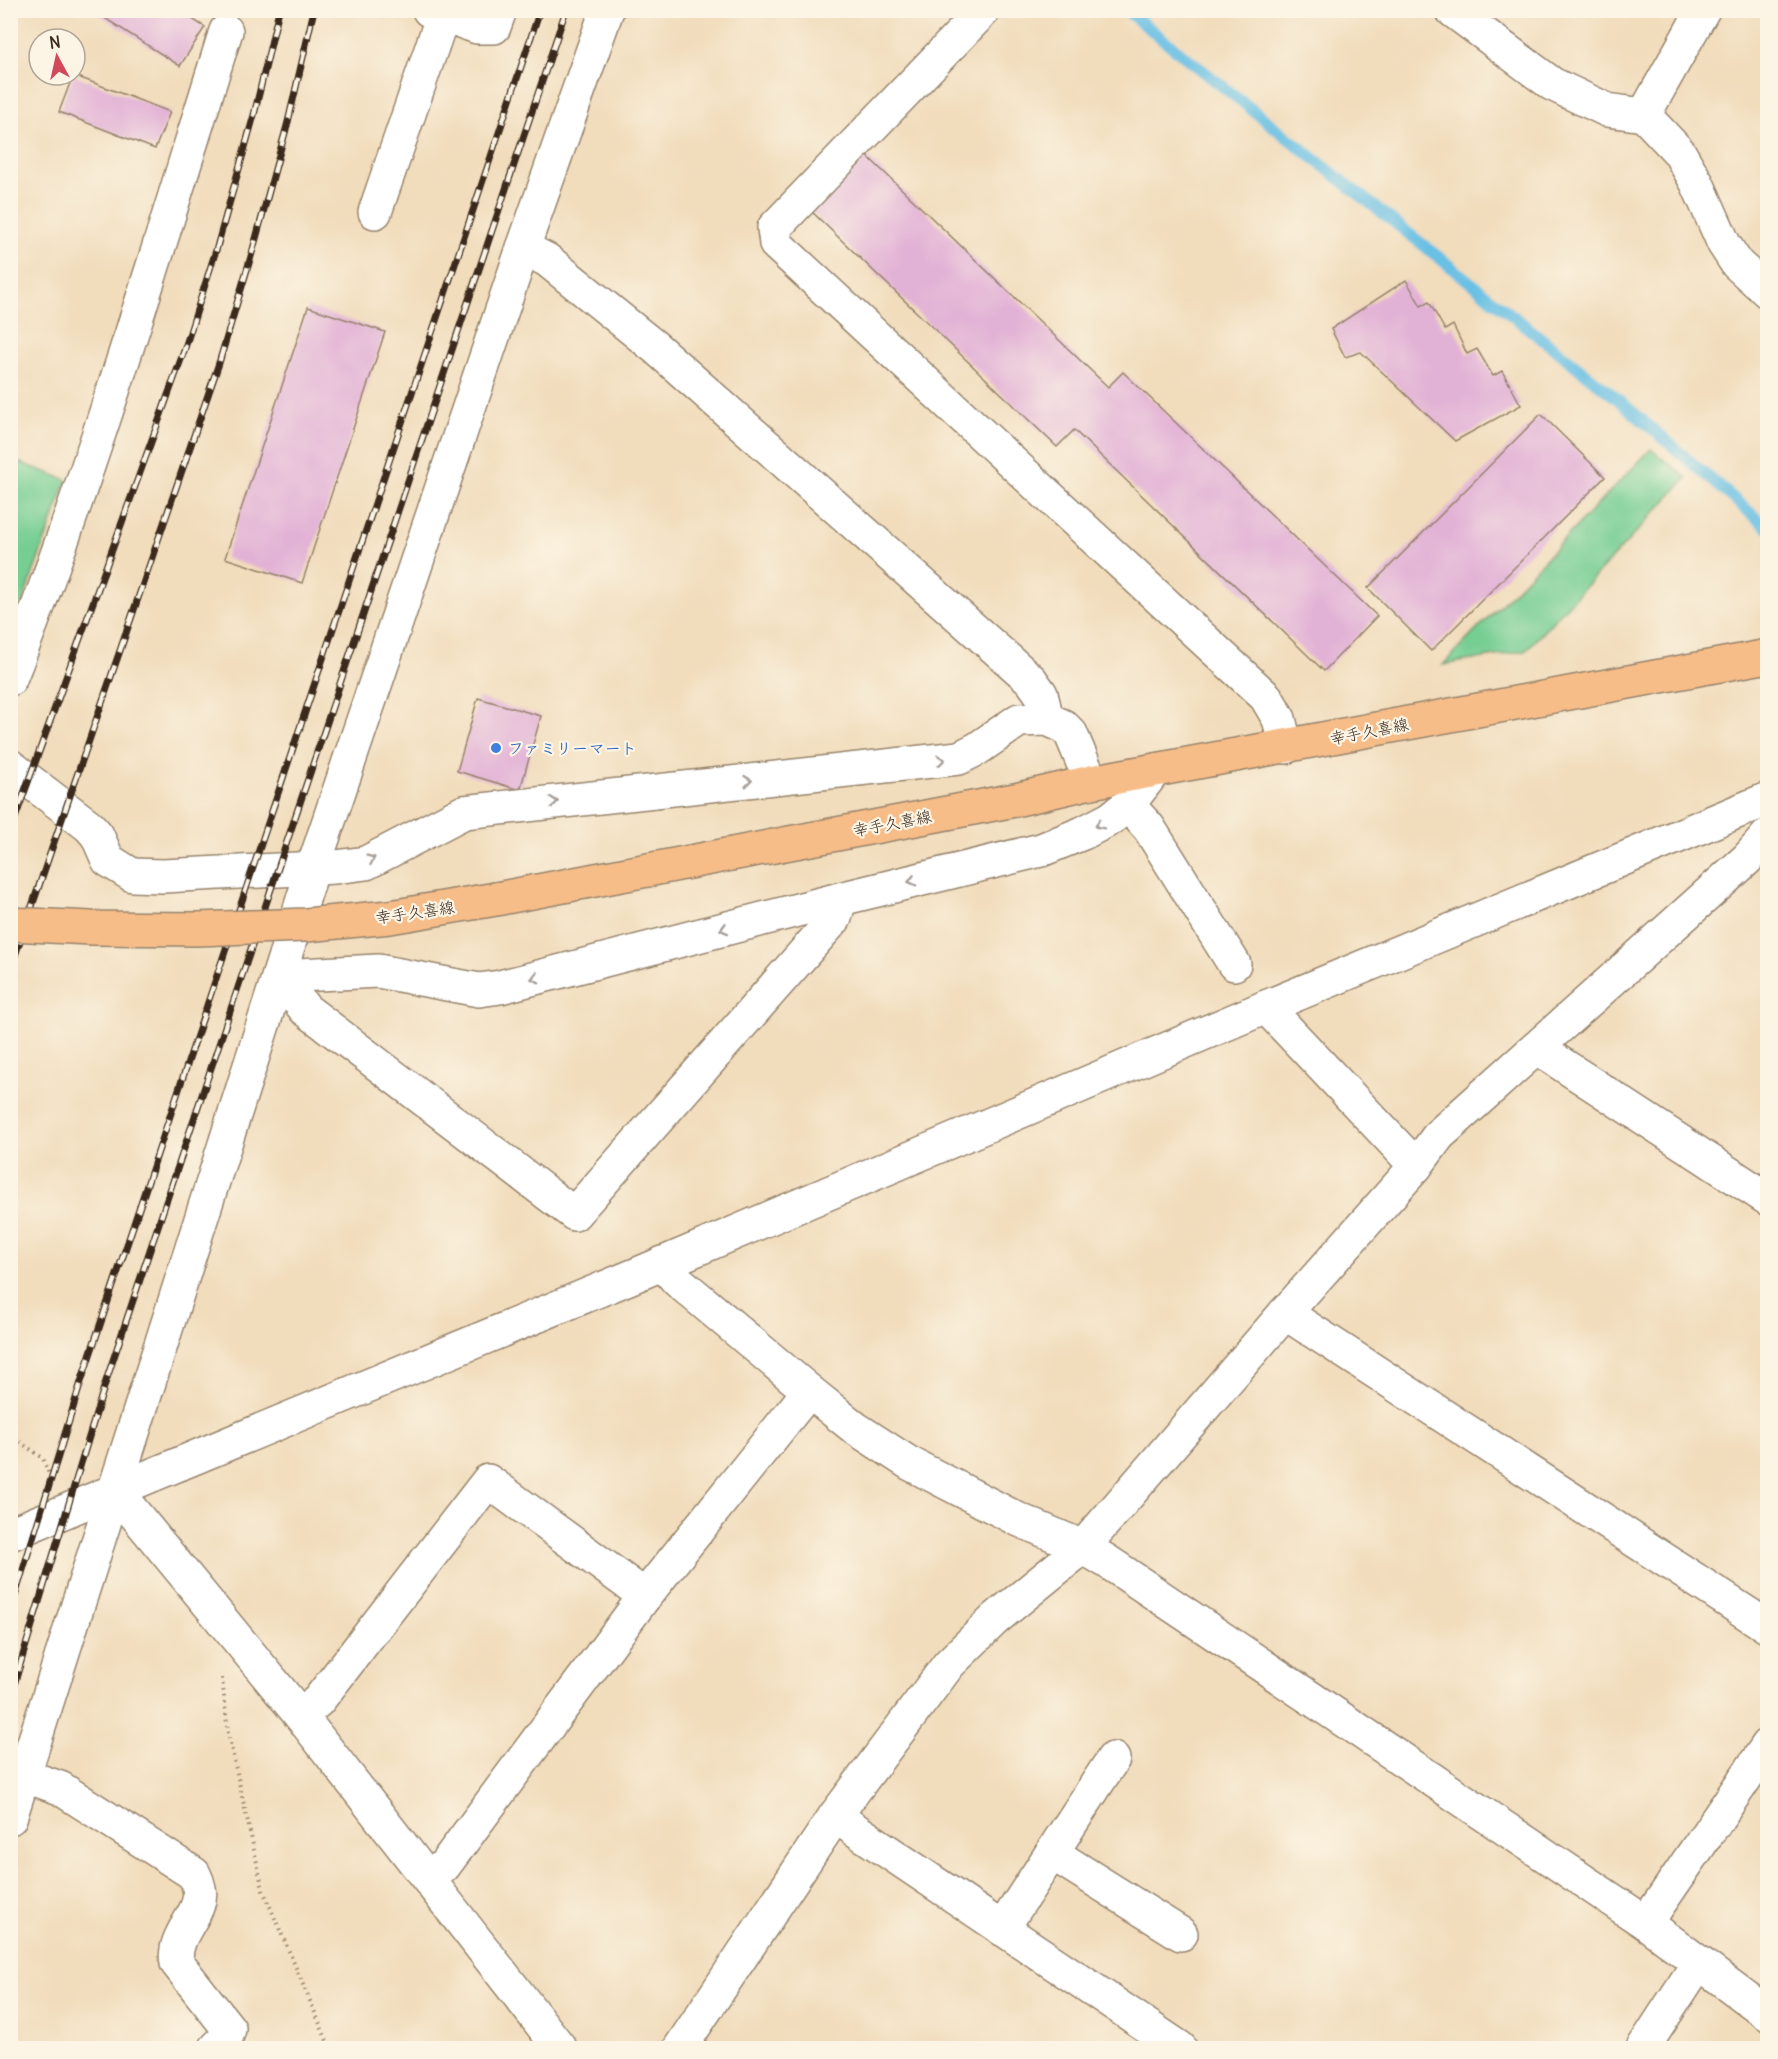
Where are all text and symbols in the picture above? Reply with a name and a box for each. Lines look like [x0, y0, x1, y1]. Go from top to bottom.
north arrow [27, 27, 87, 87]
text: N [48, 31, 62, 53]
street label: 幸手久喜線 [1328, 714, 1410, 748]
place label: ファミリーマート [508, 738, 637, 758]
marker: ファミリーマート [489, 741, 503, 755]
one-way arrow [937, 754, 946, 767]
one-way arrow [743, 775, 752, 788]
one-way arrow [549, 796, 558, 809]
street label: 幸手久喜線 [851, 806, 933, 840]
one-way arrow [1094, 818, 1105, 829]
one-way arrow [364, 854, 375, 866]
one-way arrow [908, 874, 918, 887]
street label: 幸手久喜線 [374, 897, 456, 927]
one-way arrow [719, 922, 729, 935]
one-way arrow [530, 971, 540, 983]

